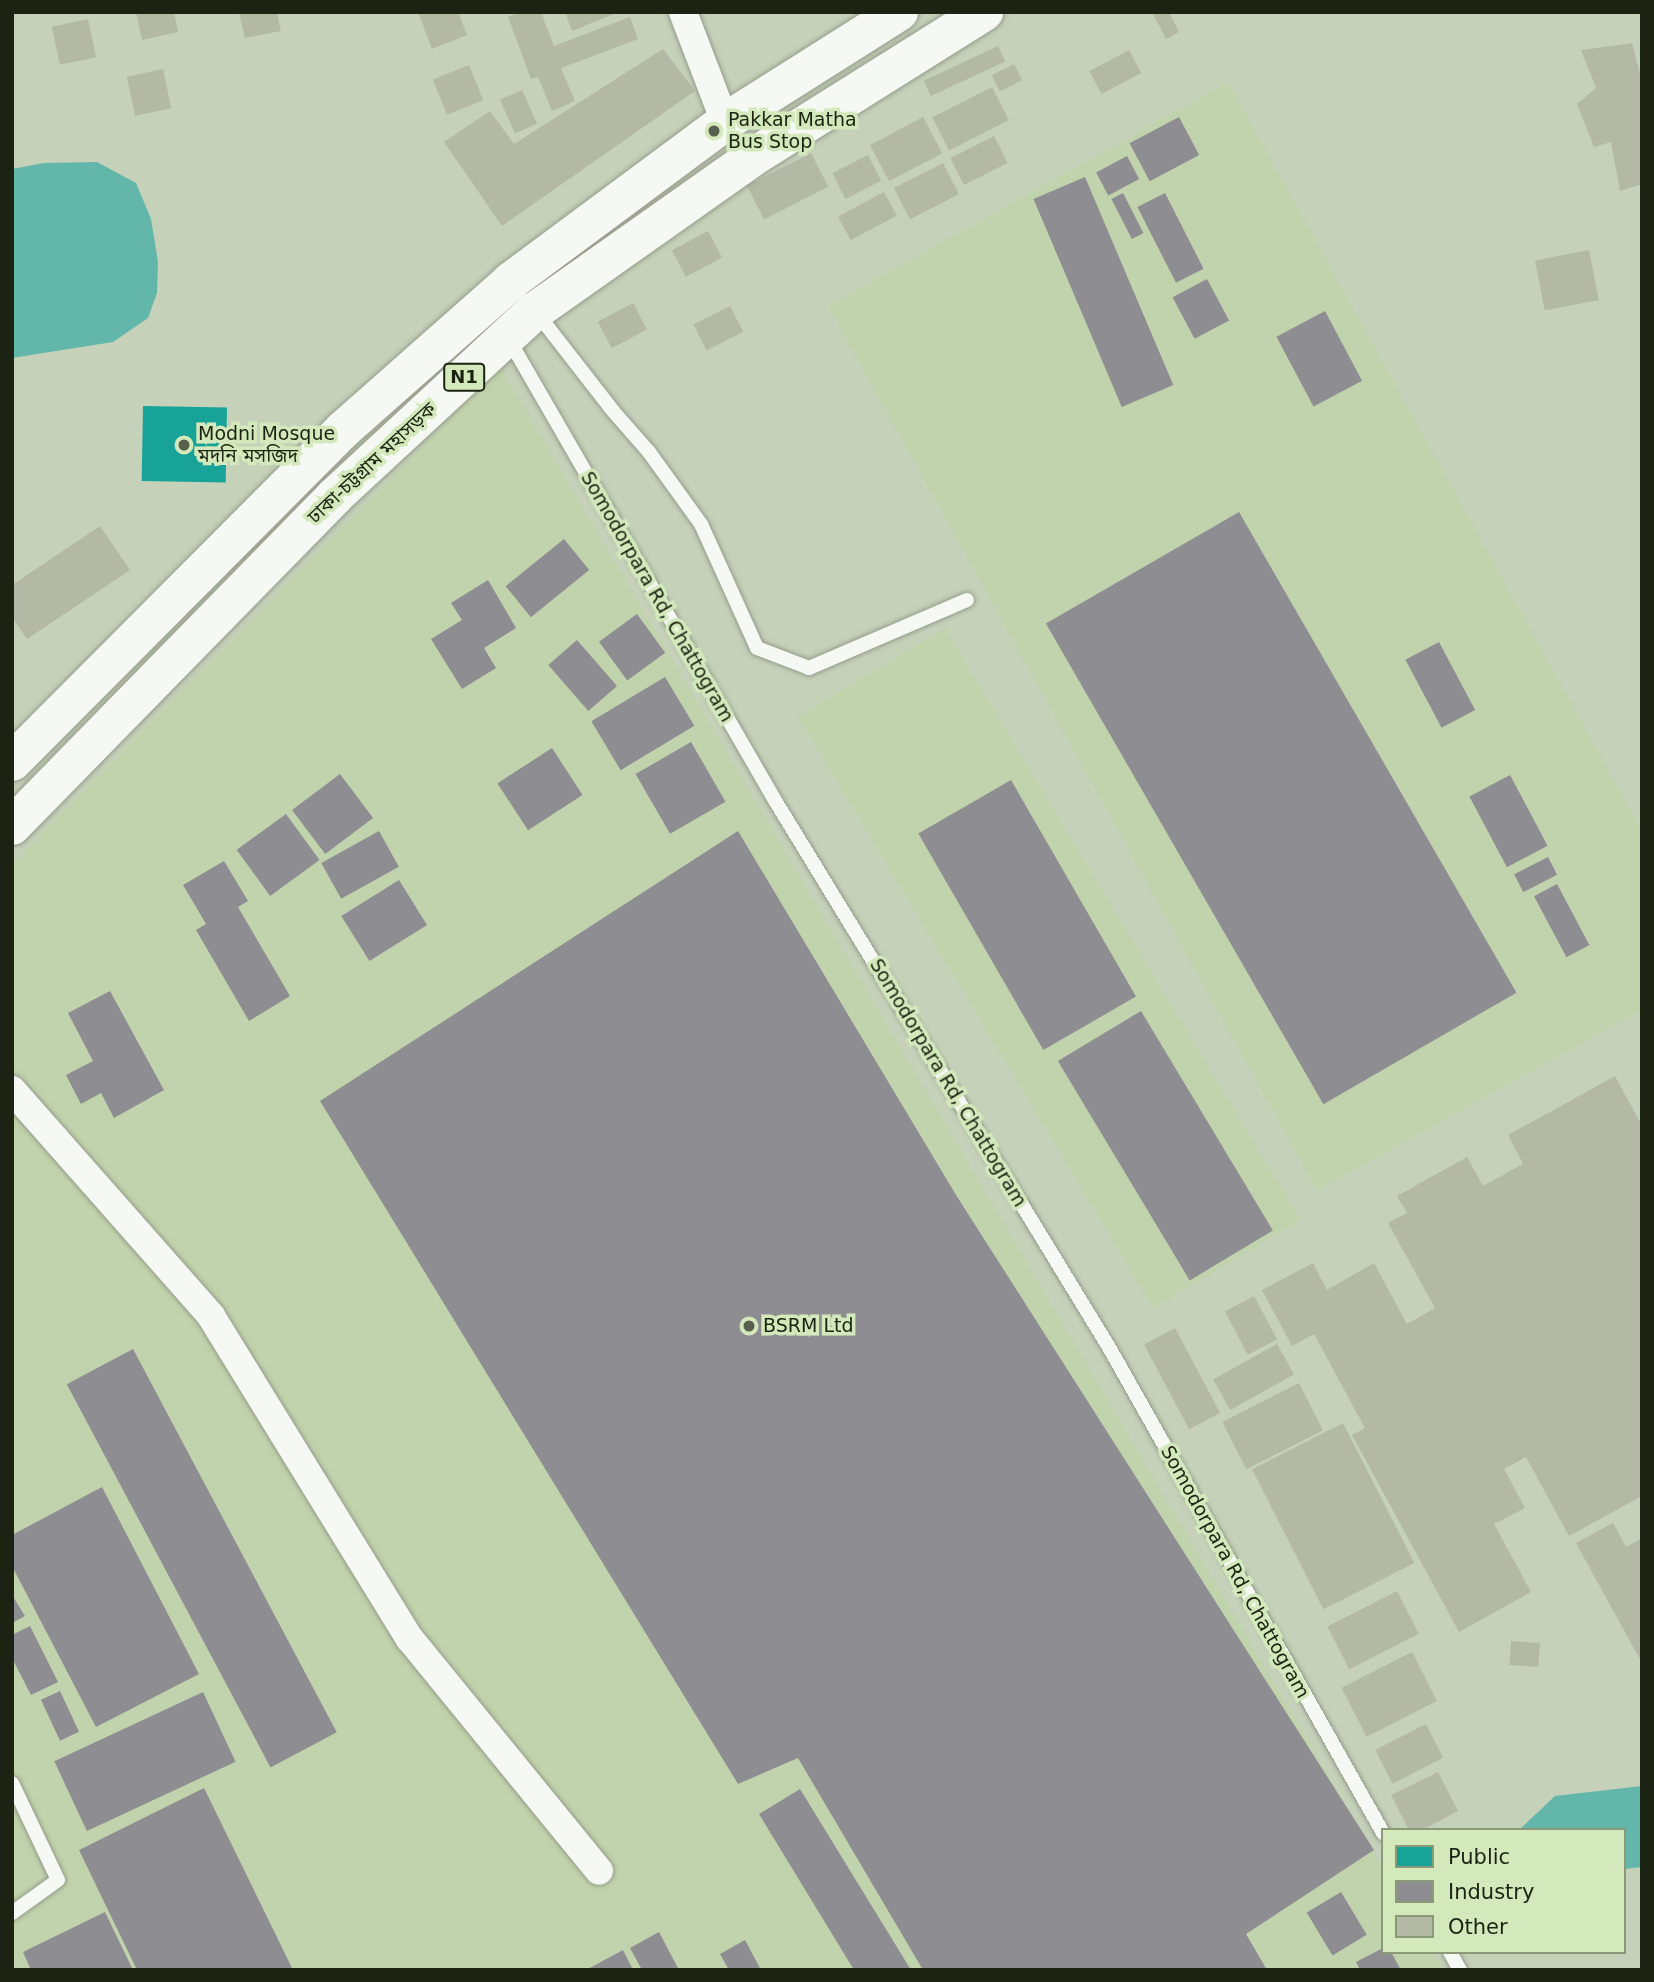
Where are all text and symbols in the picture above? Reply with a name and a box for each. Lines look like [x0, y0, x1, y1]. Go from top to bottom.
place label: Pakkar Matha Bus Stop [728, 109, 857, 153]
marker: Pakkar Matha Bus Stop [706, 123, 722, 139]
road number: N1 [443, 362, 485, 391]
street label: ঢাকা-চট্টগ্রাম মহাসড়ক [303, 398, 441, 528]
place label: Modni Mosque মদনি মসজিদ [198, 423, 335, 467]
marker: Modni Mosque মদনি মসজিদ [176, 437, 192, 453]
street label: Somodorpara Rd, Chattogram [576, 468, 738, 726]
street label: Somodorpara Rd, Chattogram [865, 955, 1031, 1211]
place label: BSRM Ltd [763, 1315, 853, 1337]
marker: BSRM Ltd [741, 1318, 757, 1334]
street label: Somodorpara Rd, Chattogram [1156, 1442, 1314, 1702]
legend [1381, 1828, 1626, 1954]
text: Public [1448, 1845, 1510, 1869]
text: Industry [1448, 1880, 1534, 1904]
text: Other [1448, 1915, 1508, 1939]

